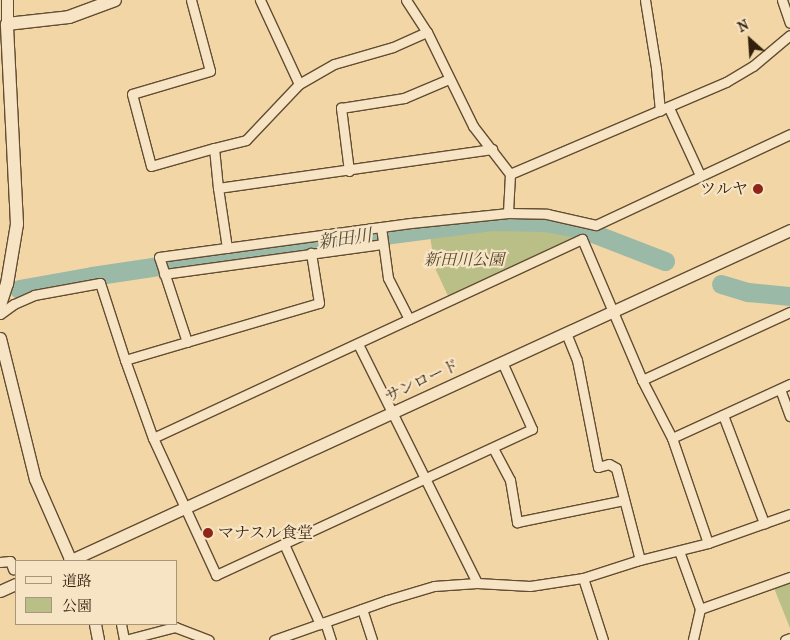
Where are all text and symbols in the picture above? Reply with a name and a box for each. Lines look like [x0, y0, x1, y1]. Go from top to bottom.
north arrow [725, 15, 775, 65]
text: N [735, 16, 752, 36]
place label: ツルヤ [700, 179, 748, 199]
marker: ツルヤ [752, 183, 764, 195]
water label: 新田川 [317, 226, 373, 254]
park label: 新田川公園 [424, 250, 504, 270]
street label: サンロード [382, 355, 462, 407]
place label: マナスル食堂 [218, 523, 314, 543]
marker: マナスル食堂 [202, 527, 214, 539]
legend [15, 560, 178, 625]
text: 道路 [62, 572, 92, 590]
text: 公園 [62, 597, 92, 615]

